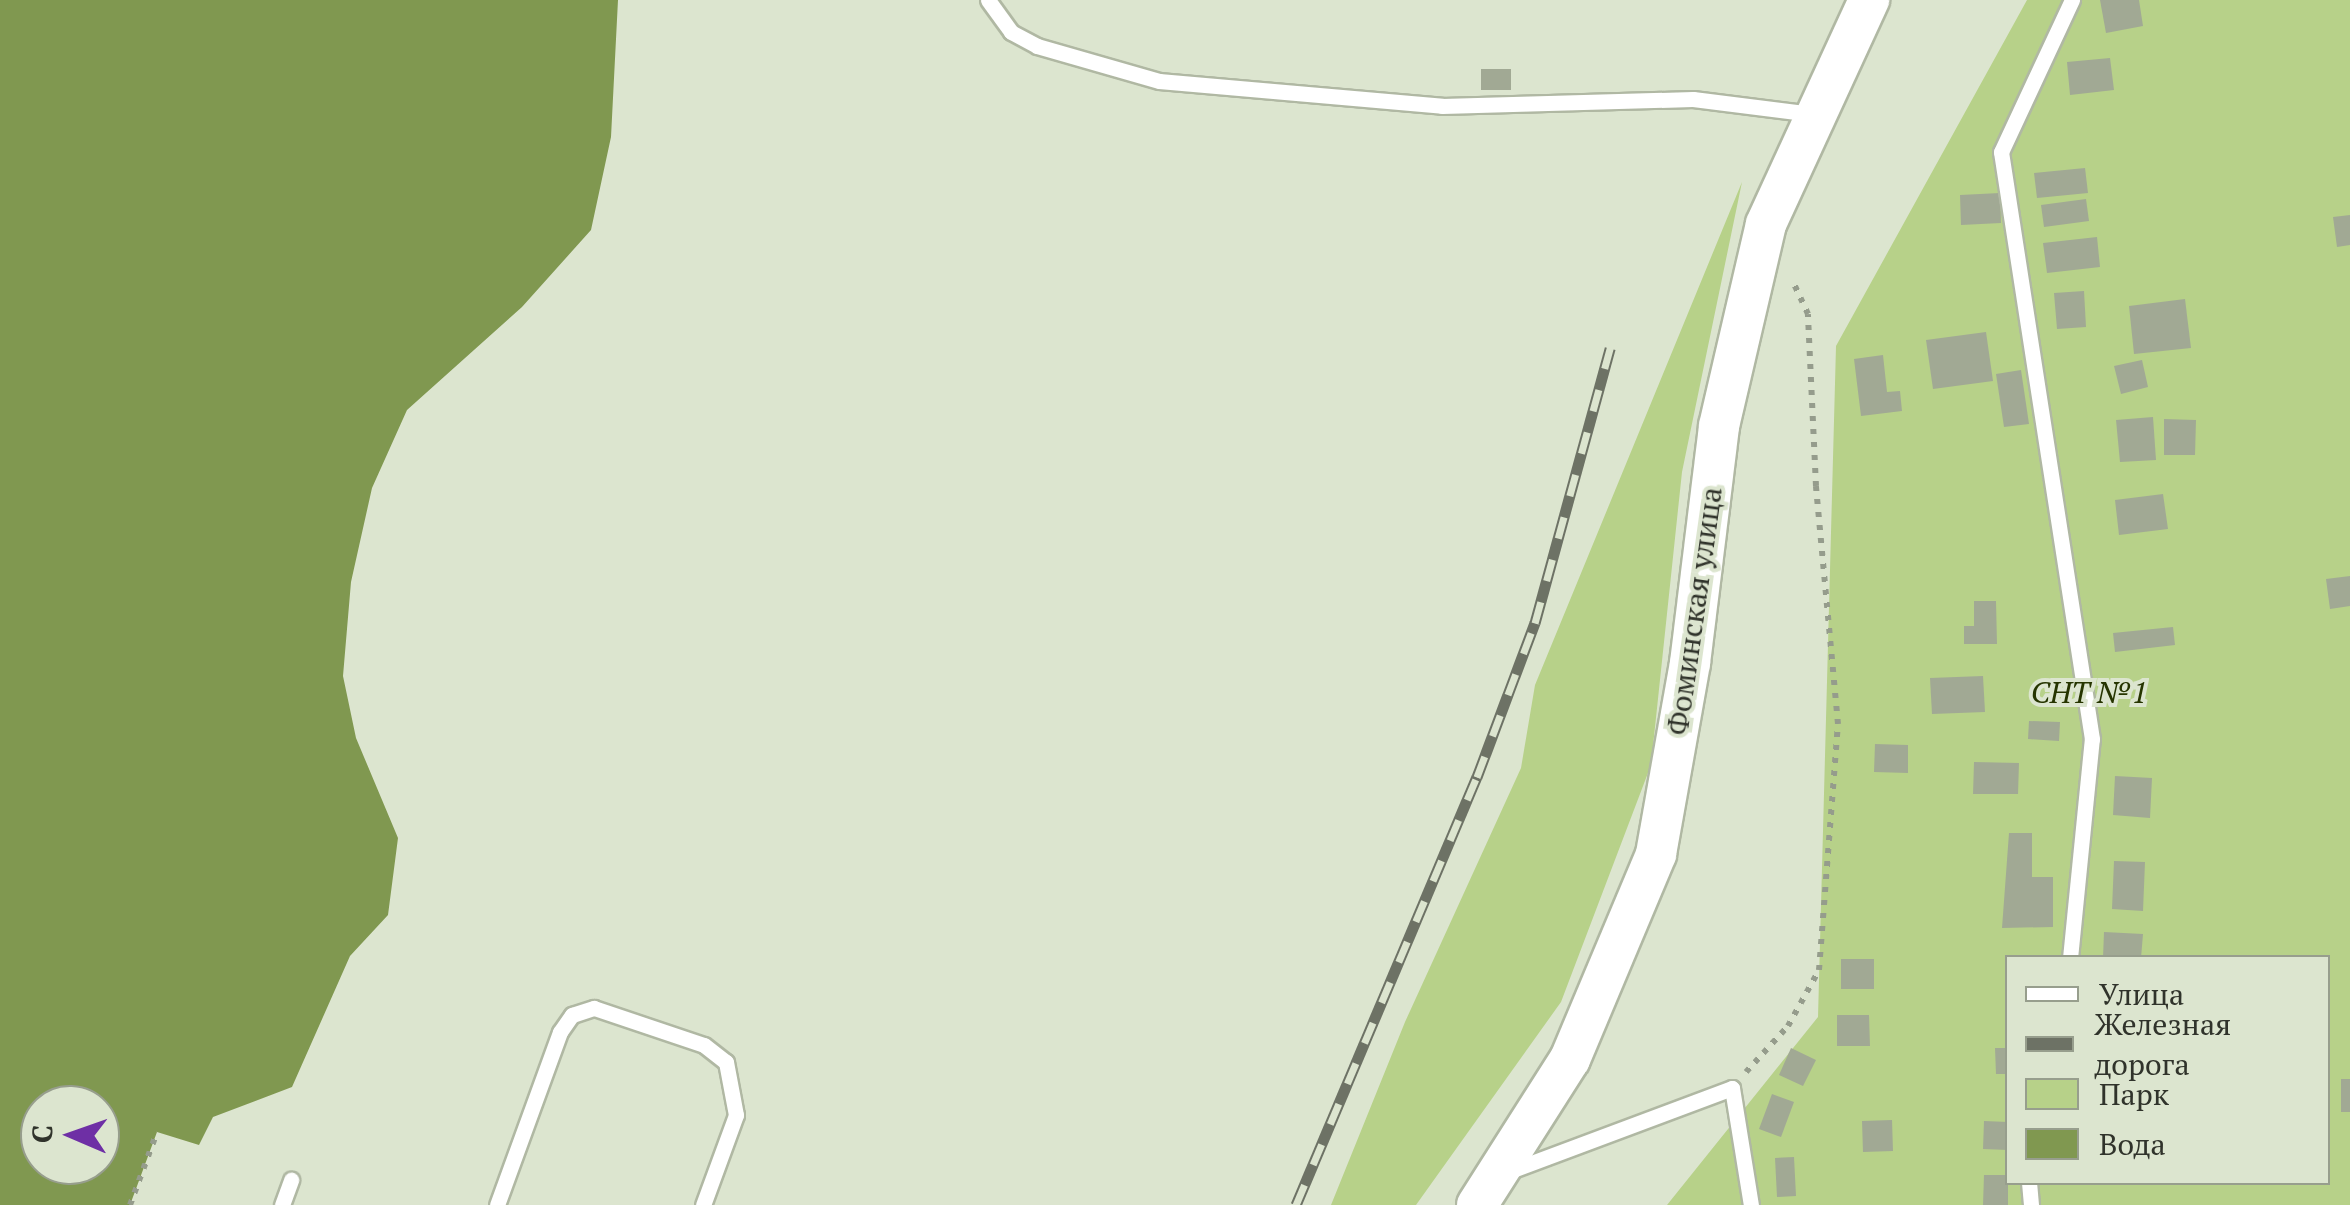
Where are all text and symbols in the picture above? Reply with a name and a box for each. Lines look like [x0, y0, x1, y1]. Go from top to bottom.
street label: Фоминская улица [1659, 485, 1729, 737]
park label: СНТ №1 [2031, 674, 2147, 710]
legend [2005, 955, 2330, 1185]
text: Улица [2099, 974, 2184, 1014]
text: Железная дорога [2094, 1004, 2231, 1084]
text: Парк [2099, 1074, 2169, 1114]
north arrow [20, 1085, 120, 1185]
text: С [23, 1124, 60, 1144]
text: Вода [2099, 1124, 2166, 1164]

